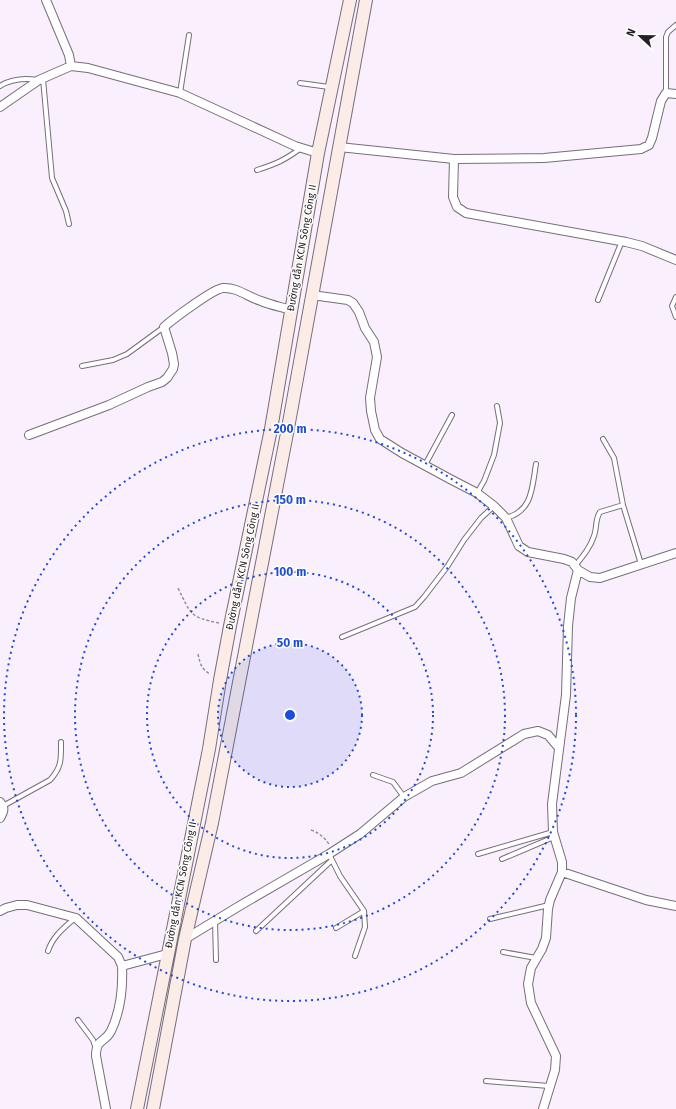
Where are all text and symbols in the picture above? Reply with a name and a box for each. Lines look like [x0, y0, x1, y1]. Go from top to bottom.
north arrow [620, 16, 660, 56]
text: N [624, 27, 639, 38]
street label: Đường dẫn KCN Sông Công II [284, 183, 319, 312]
text: 200 m [273, 422, 307, 436]
text: 150 m [274, 493, 306, 507]
street label: Đường dẫn KCN Sông Công II [223, 503, 262, 631]
text: 100 m [274, 565, 306, 579]
text: 50 m [277, 636, 303, 650]
centre of rings [283, 708, 297, 722]
street label: Đường dẫn KCN Sông Công II [162, 821, 199, 949]

